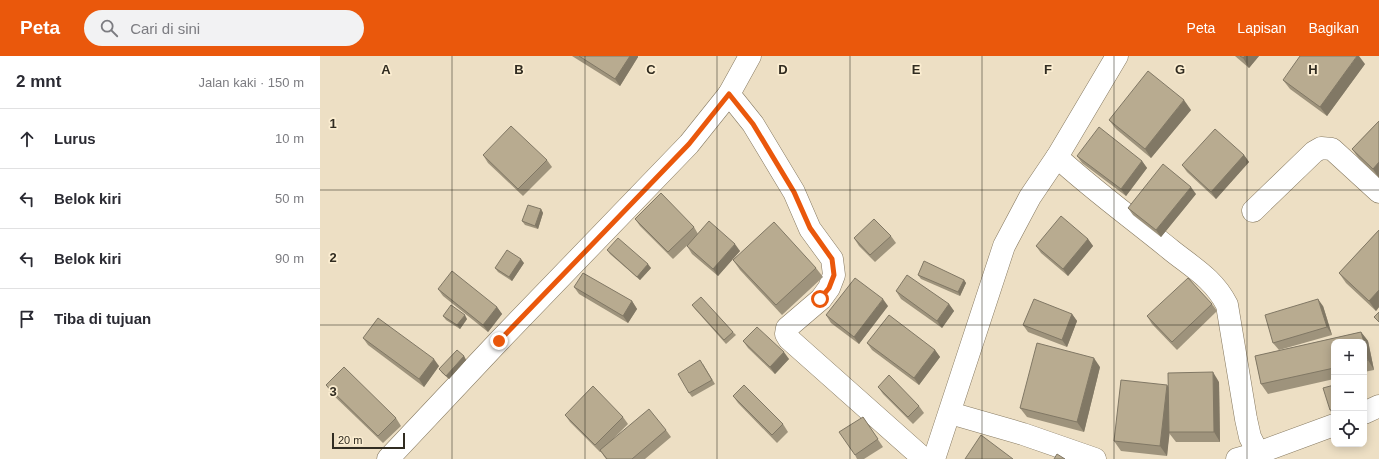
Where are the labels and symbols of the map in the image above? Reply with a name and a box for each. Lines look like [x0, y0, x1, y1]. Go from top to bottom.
text: A [381, 62, 391, 77]
text: B [514, 62, 524, 77]
text: C [646, 62, 656, 77]
text: D [778, 62, 788, 77]
text: E [912, 62, 921, 77]
text: F [1044, 62, 1052, 77]
text: G [1175, 62, 1185, 77]
text: H [1308, 62, 1318, 77]
text: 1 [329, 116, 337, 131]
text: 2 [329, 250, 337, 265]
route start [811, 290, 829, 308]
route end [490, 332, 508, 350]
text: 3 [329, 384, 337, 399]
scale bar [332, 431, 405, 450]

